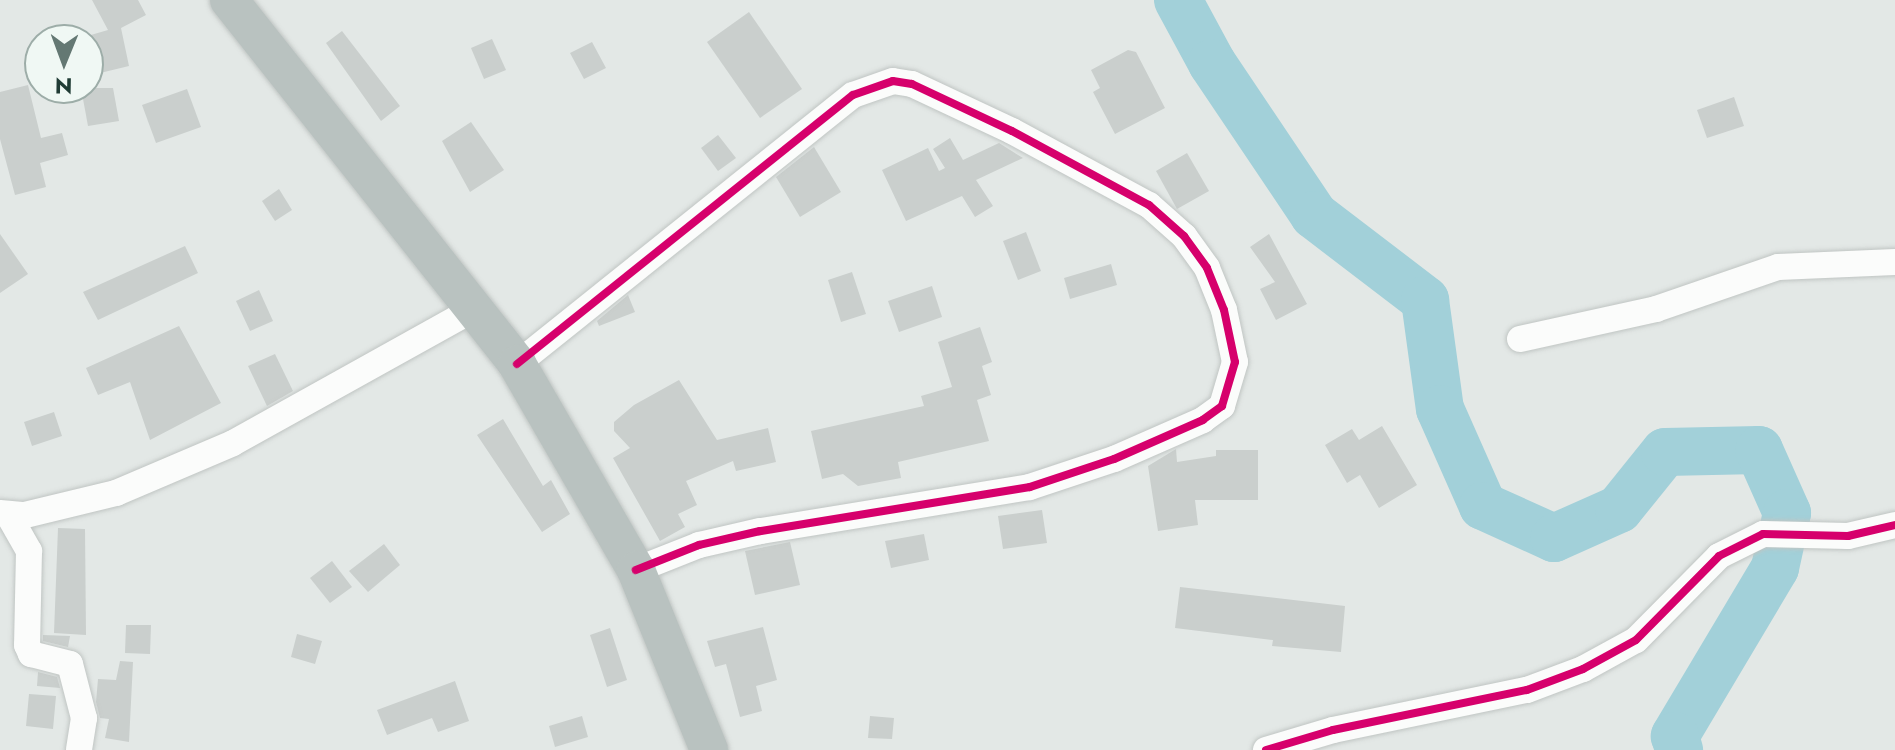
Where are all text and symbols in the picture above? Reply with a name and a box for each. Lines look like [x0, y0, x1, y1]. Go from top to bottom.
north arrow [24, 24, 104, 104]
text: N [55, 70, 73, 102]

